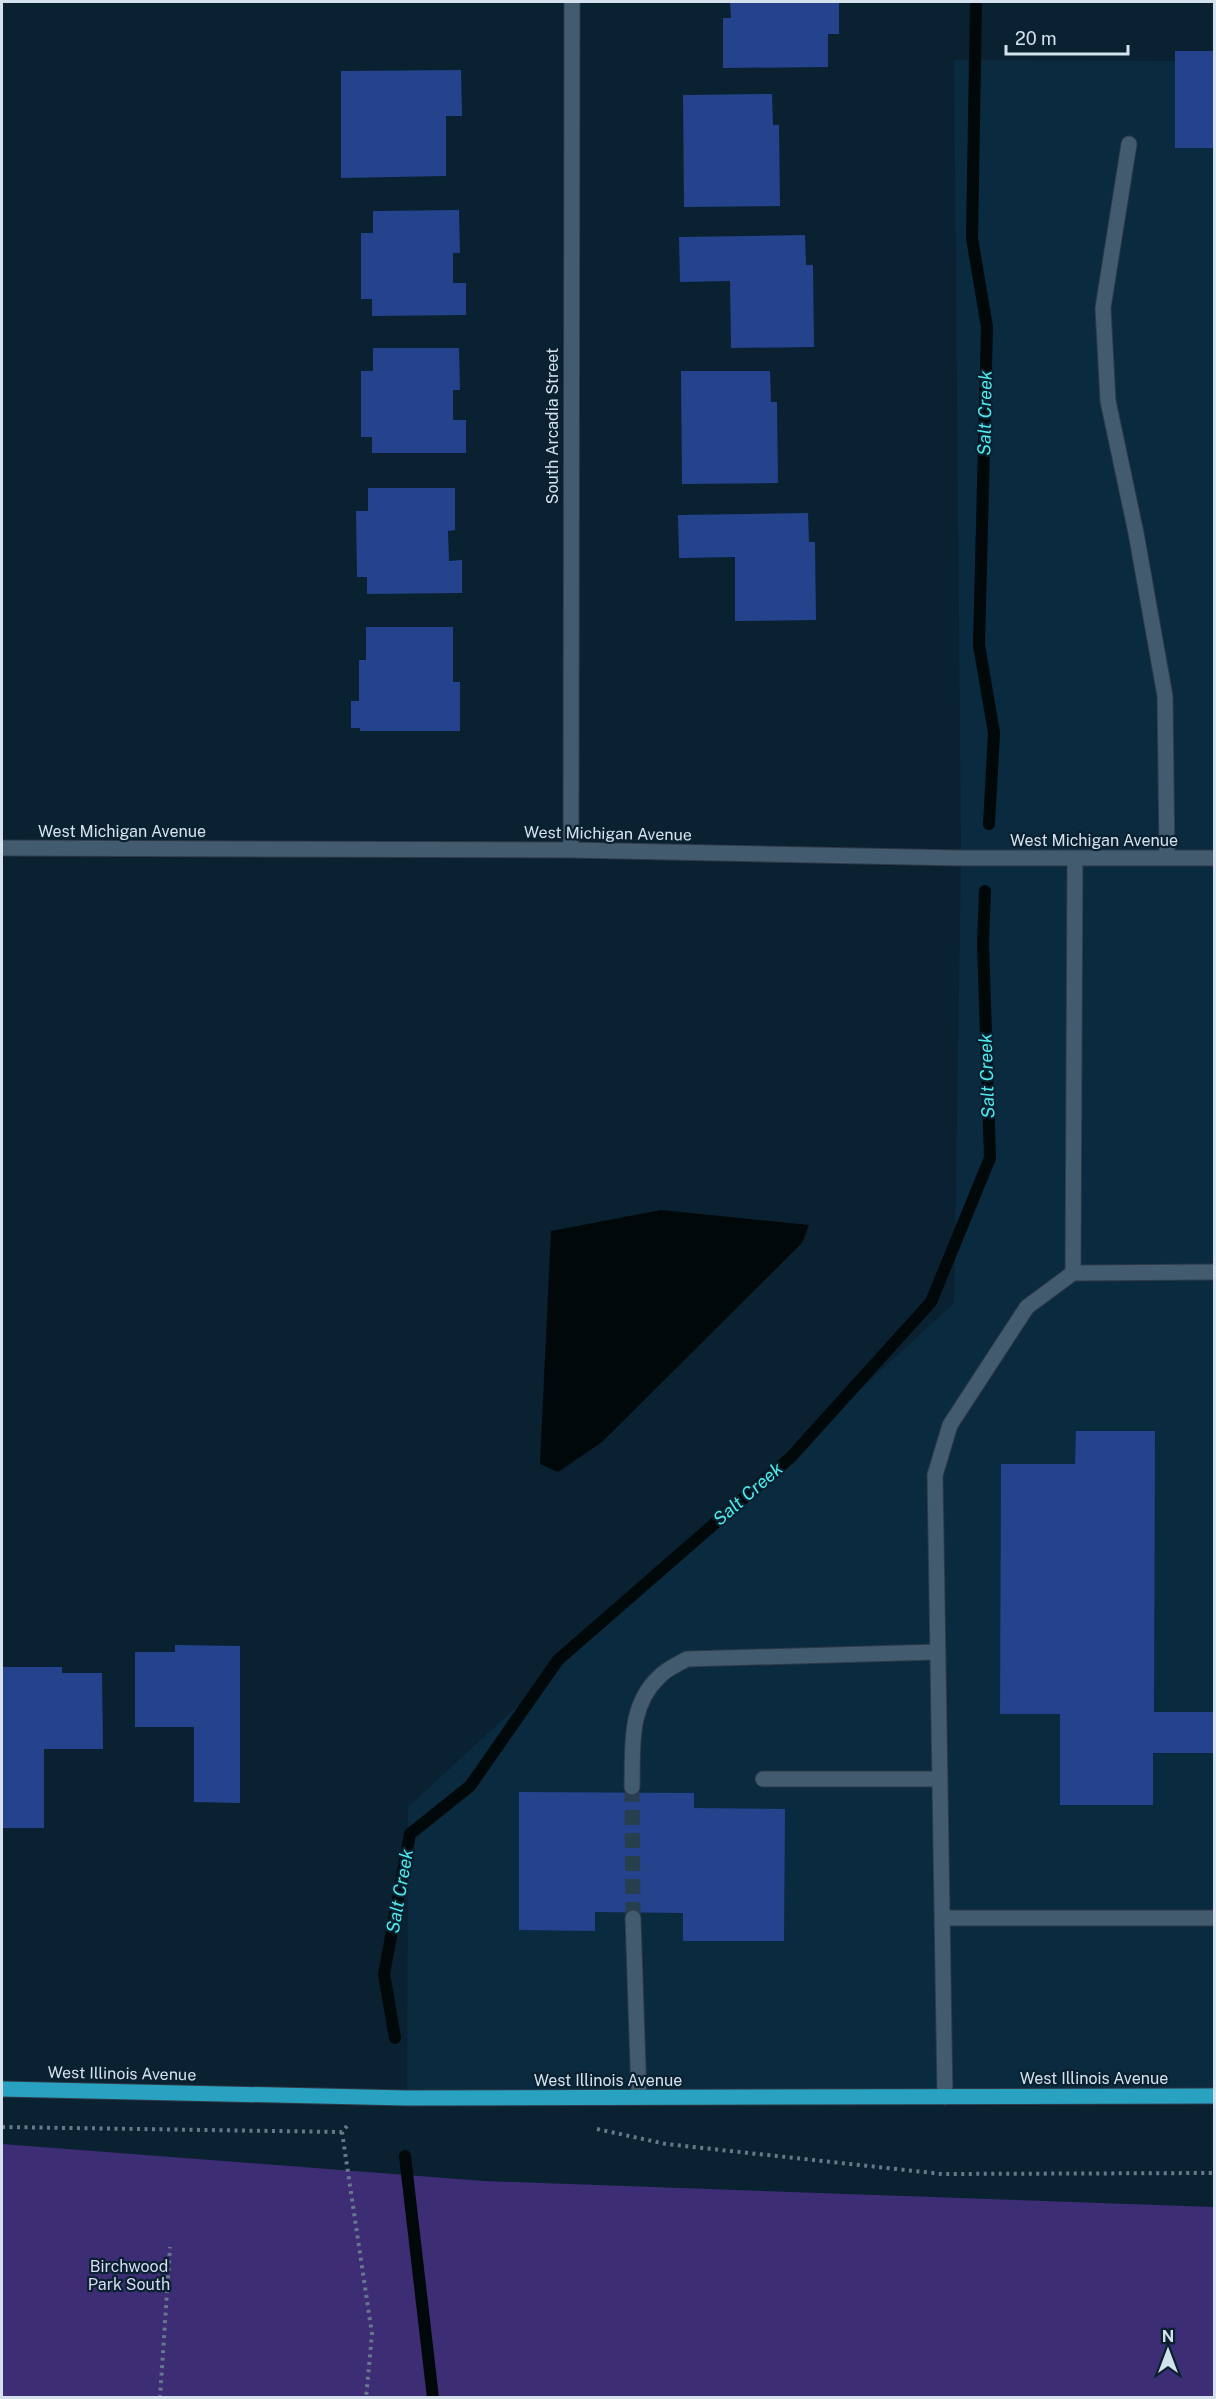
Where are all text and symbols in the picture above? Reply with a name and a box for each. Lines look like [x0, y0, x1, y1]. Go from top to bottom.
scale bar [1006, 18, 1128, 56]
text: 20 m [1015, 28, 1057, 49]
street label: South Arcadia Street [543, 348, 562, 504]
water label: Salt Creek [973, 370, 996, 456]
street label: West Michigan Avenue [38, 822, 206, 841]
street label: West Michigan Avenue [524, 823, 692, 844]
street label: West Michigan Avenue [1010, 831, 1178, 850]
water label: Salt Creek [975, 1033, 998, 1119]
water label: Salt Creek [709, 1458, 787, 1529]
water label: Salt Creek [382, 1847, 417, 1935]
street label: West Illinois Avenue [48, 2063, 196, 2084]
street label: West Illinois Avenue [1020, 2069, 1168, 2088]
street label: West Illinois Avenue [534, 2071, 682, 2090]
park label: Birchwood Park South [88, 2257, 170, 2294]
north arrow [1138, 2321, 1198, 2381]
text: N [1162, 2327, 1174, 2346]

